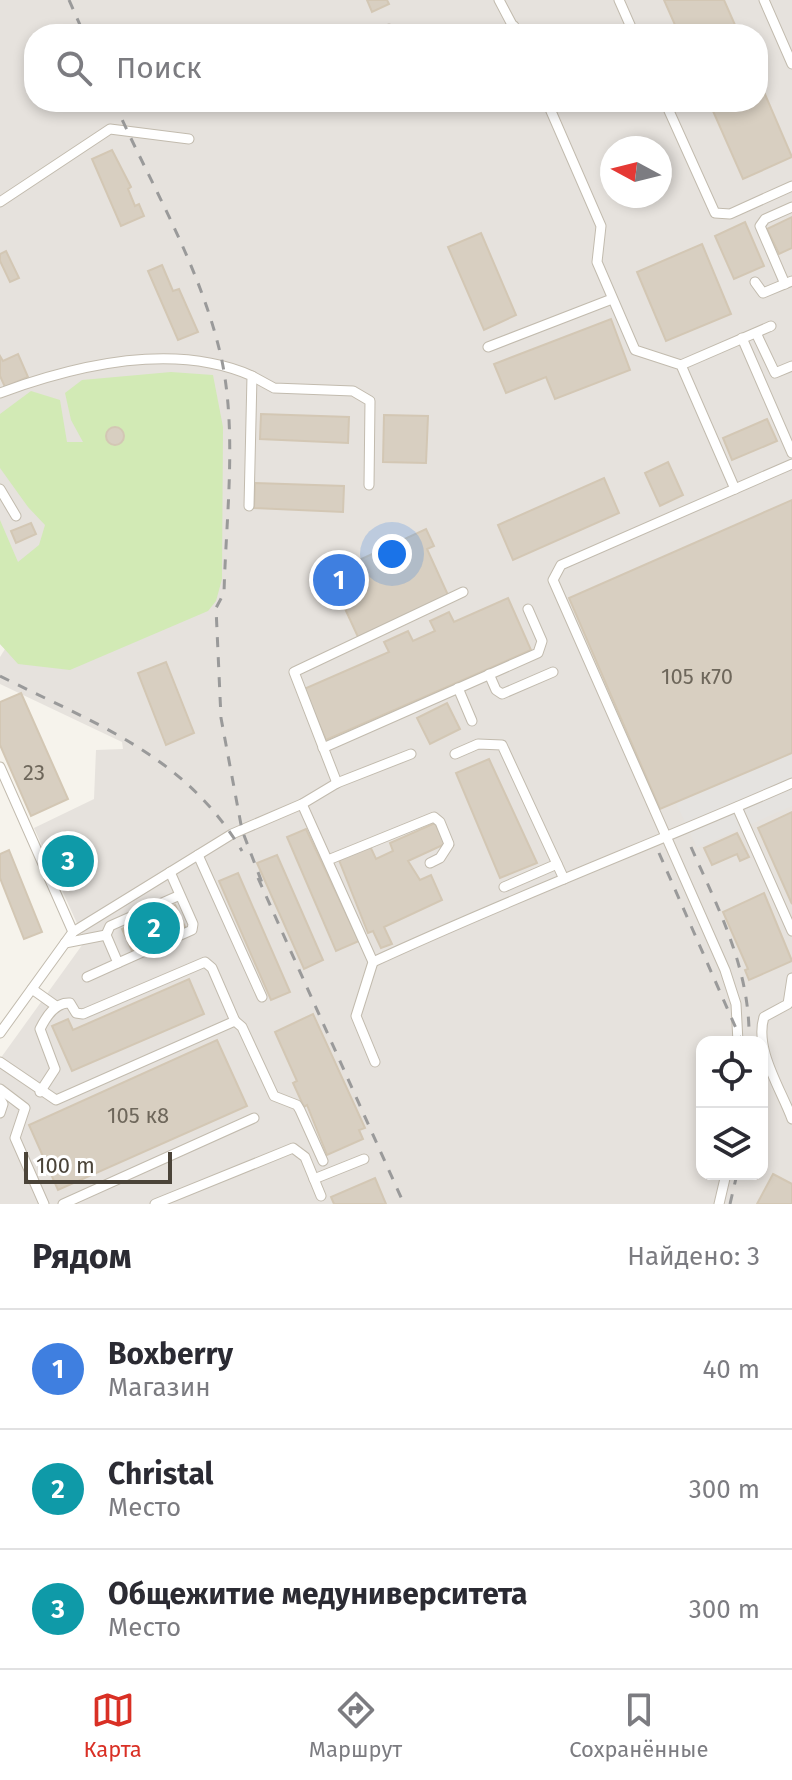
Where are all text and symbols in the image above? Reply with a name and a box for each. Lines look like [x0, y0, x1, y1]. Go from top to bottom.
search box [24, 24, 768, 112]
icon: search [52, 46, 96, 90]
text: Поиск [116, 50, 202, 86]
north arrow [600, 136, 672, 208]
your location [372, 534, 412, 574]
pin: 1 [313, 550, 365, 610]
house number: 105 к70 [661, 663, 733, 690]
house number: 23 [23, 759, 45, 786]
pin: 3 [42, 831, 94, 891]
pin: 2 [128, 898, 180, 958]
map controls [696, 1036, 768, 1180]
button: locate [696, 1036, 768, 1108]
house number: 105 к8 [107, 1102, 169, 1129]
button: layers [696, 1108, 768, 1180]
scale bar [24, 1148, 172, 1184]
text: 100 m [36, 1152, 95, 1179]
text: Рядом [32, 1236, 131, 1277]
text: Найдено: 3 [627, 1241, 760, 1272]
text: Boxberry [108, 1336, 233, 1372]
text: 1 [52, 1354, 64, 1385]
text: 40 m [702, 1354, 760, 1385]
text: Магазин [108, 1372, 211, 1403]
text: Christal [108, 1456, 214, 1492]
text: 2 [51, 1474, 65, 1505]
text: 300 m [689, 1474, 760, 1505]
text: Место [108, 1492, 181, 1523]
text: Общежитие медуниверситета [108, 1576, 527, 1612]
text: 3 [51, 1594, 65, 1625]
text: 300 m [689, 1594, 760, 1625]
text: Место [108, 1612, 181, 1643]
tab: Карта [84, 1688, 142, 1763]
tab: Маршрут [309, 1688, 402, 1763]
tab: Сохранённые [569, 1688, 709, 1763]

